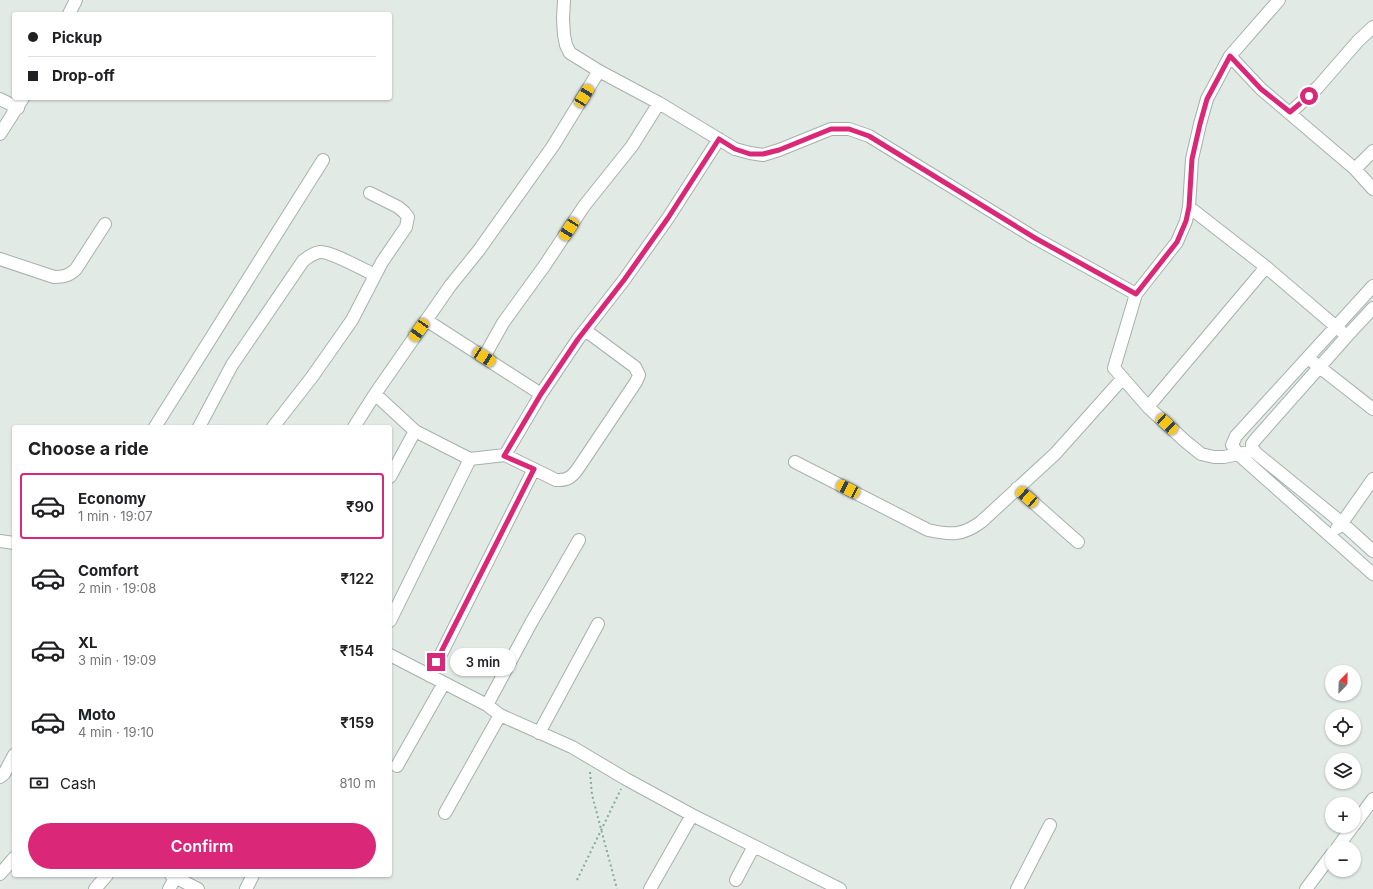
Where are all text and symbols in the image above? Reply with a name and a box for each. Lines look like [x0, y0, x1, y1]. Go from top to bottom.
text: Pickup [52, 28, 102, 47]
text: Drop-off [52, 66, 115, 85]
car [573, 83, 595, 109]
route start [1300, 87, 1318, 105]
car [557, 216, 581, 242]
car [407, 317, 431, 343]
car [471, 345, 497, 369]
car [1154, 411, 1180, 437]
text: Choose a ride [28, 438, 149, 459]
car [835, 478, 861, 500]
car [1014, 485, 1040, 509]
icon: car [30, 488, 66, 524]
text: Economy [78, 489, 146, 508]
text: ₹90 [346, 497, 374, 516]
text: 1 min · 19:07 [78, 508, 153, 524]
icon: car [30, 560, 66, 596]
text: Comfort [78, 561, 139, 580]
text: ₹122 [341, 569, 374, 588]
text: 2 min · 19:08 [78, 580, 156, 596]
icon: car [30, 632, 66, 668]
text: XL [78, 633, 98, 652]
text: ₹154 [340, 641, 374, 660]
callout: 3 min [450, 648, 516, 676]
text: 3 min · 19:09 [78, 652, 156, 668]
route end [427, 653, 445, 671]
text: 3 min [466, 654, 500, 670]
north arrow [1325, 665, 1361, 701]
map controls [1325, 665, 1361, 877]
icon: car [30, 704, 66, 740]
text: Moto [78, 705, 116, 724]
button: locate [1325, 709, 1361, 745]
text: ₹159 [340, 713, 374, 732]
text: 4 min · 19:10 [78, 724, 154, 740]
button: layers [1325, 753, 1361, 789]
icon: cash [28, 772, 50, 794]
text: Cash [60, 774, 96, 793]
text: 810 m [339, 775, 376, 791]
button: + [1325, 797, 1361, 833]
button: Confirm [28, 823, 376, 869]
button: − [1325, 841, 1361, 877]

